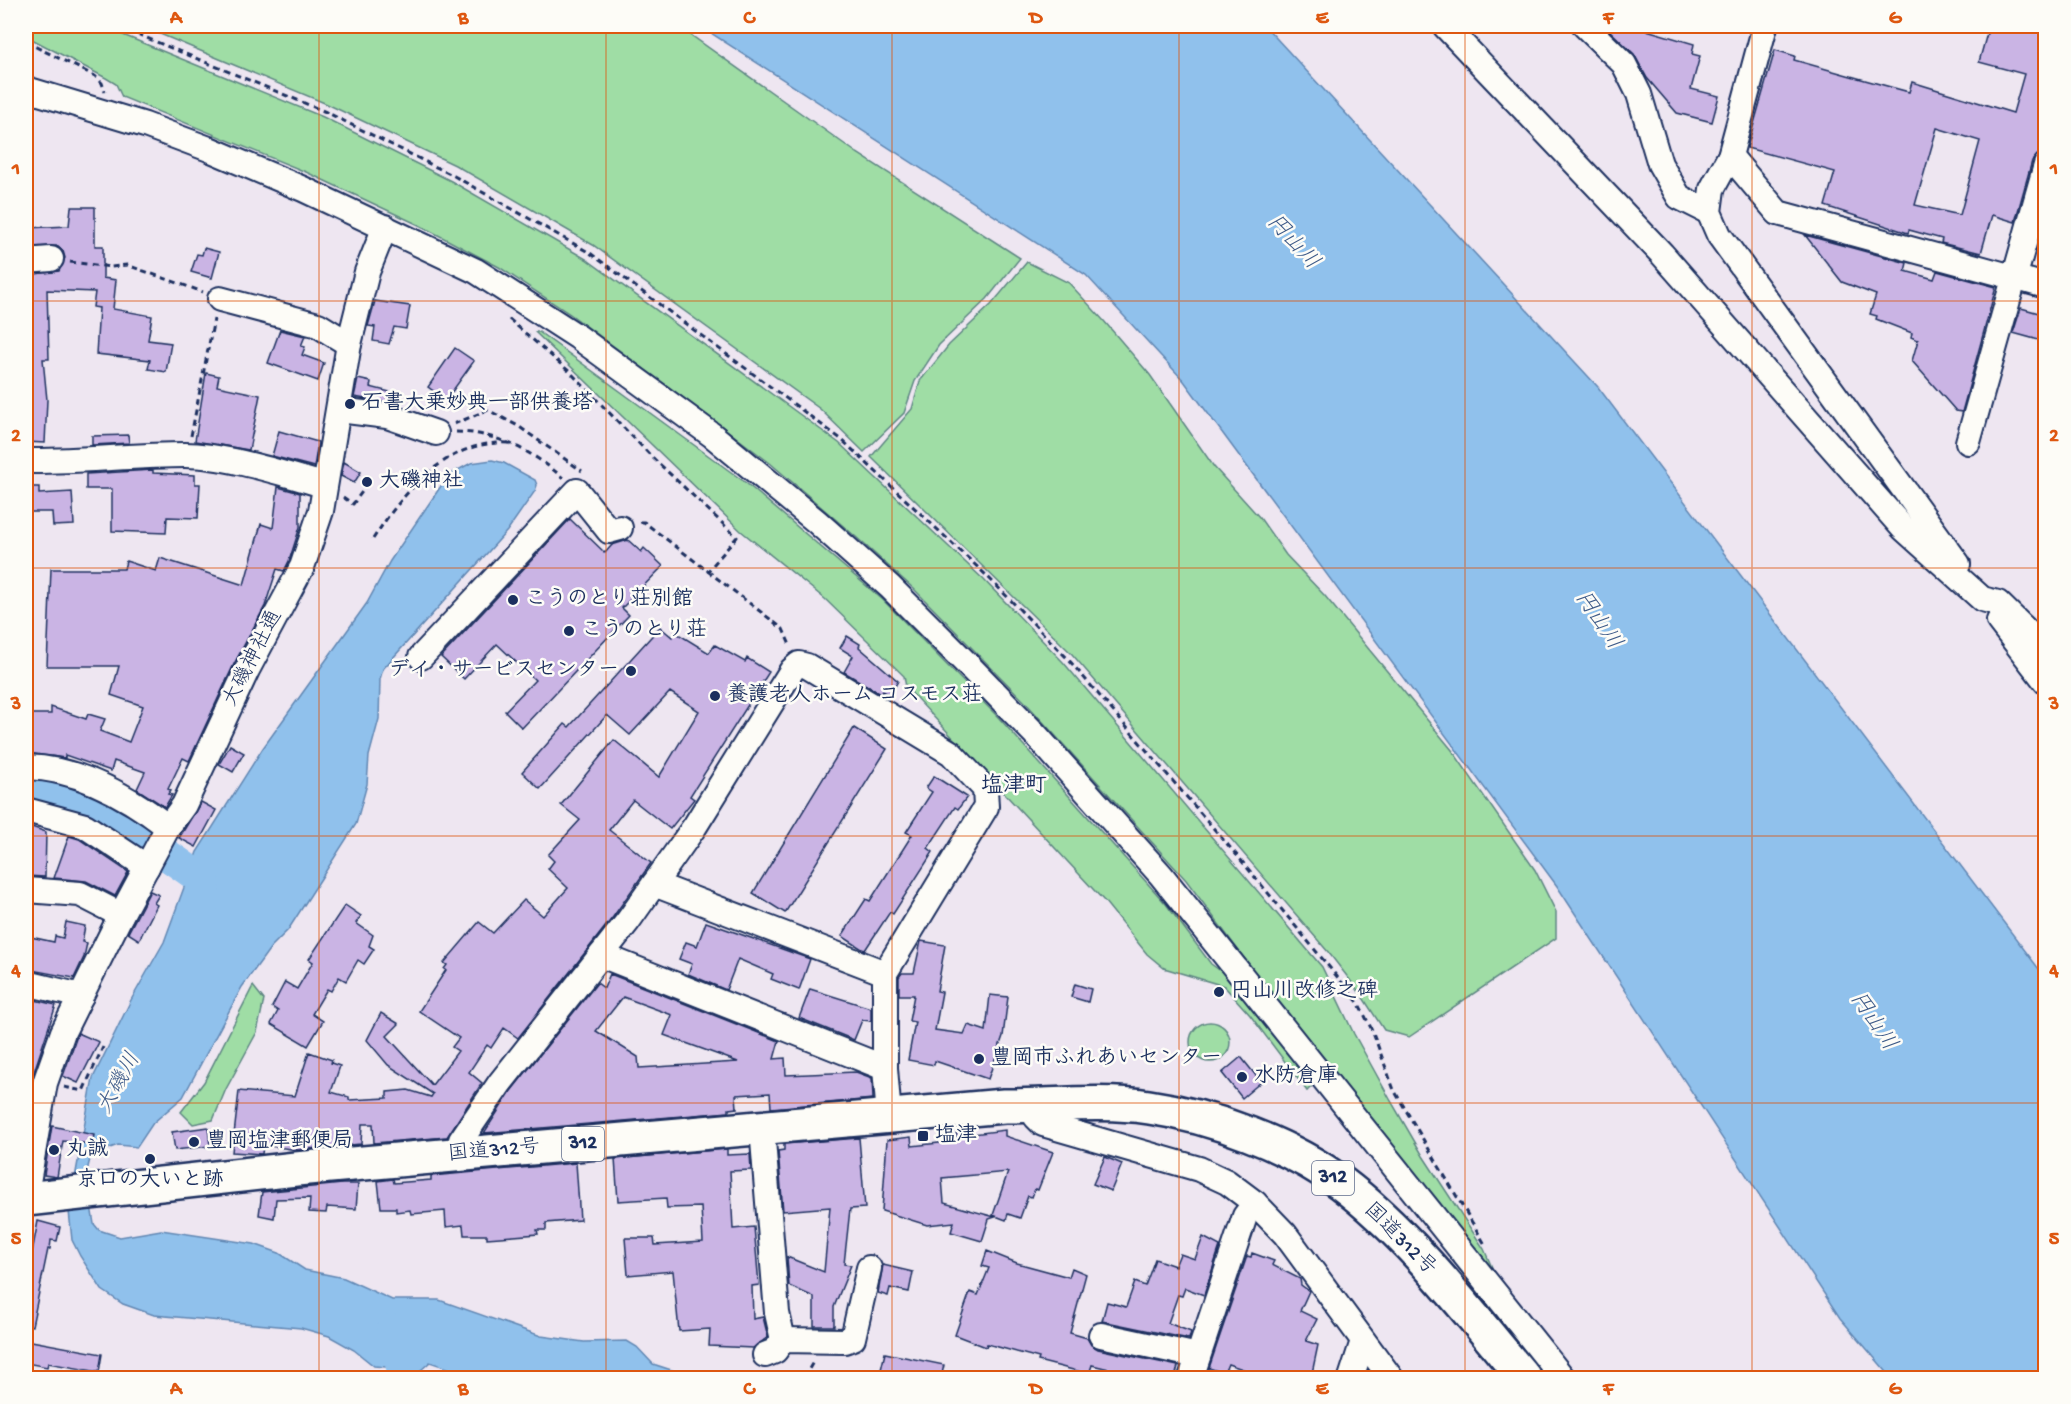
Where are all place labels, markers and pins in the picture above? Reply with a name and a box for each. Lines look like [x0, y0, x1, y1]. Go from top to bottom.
place label: 石書大乗妙典一部供養塔 [362, 390, 593, 417]
marker: 石書大乗妙典一部供養塔 [343, 397, 357, 411]
place label: 大磯神社 [379, 469, 463, 495]
marker: 大磯神社 [360, 475, 374, 489]
place label: こうのとり荘別館 [525, 586, 693, 613]
marker: こうのとり荘別館 [506, 593, 520, 607]
place label: こうのとり荘 [581, 617, 707, 644]
marker: こうのとり荘 [562, 624, 576, 638]
place label: デイ・サービスセンター [389, 658, 619, 684]
marker: デイ・サービスセンター [624, 664, 638, 678]
place label: 養護老人ホーム コスモス荘 [727, 682, 982, 709]
marker: 養護老人ホーム コスモス荘 [708, 689, 722, 703]
place label: 円山川改修之碑 [1231, 978, 1378, 1005]
marker: 円山川改修之碑 [1212, 985, 1226, 999]
place label: 豊岡市ふれあいセンター [991, 1045, 1222, 1072]
marker: 豊岡市ふれあいセンター [972, 1052, 986, 1066]
place label: 水防倉庫 [1254, 1063, 1338, 1090]
marker: 水防倉庫 [1235, 1070, 1249, 1084]
place label: 塩津 [935, 1122, 977, 1149]
place label: 豊岡塩津郵便局 [206, 1128, 353, 1155]
marker: 塩津 [916, 1129, 930, 1143]
marker: 豊岡塩津郵便局 [187, 1135, 201, 1149]
place label: 丸誠 [66, 1137, 108, 1163]
marker: 丸誠 [47, 1143, 61, 1157]
marker: 京口の大いと跡 [143, 1152, 157, 1166]
place label: 京口の大いと跡 [77, 1167, 224, 1194]

